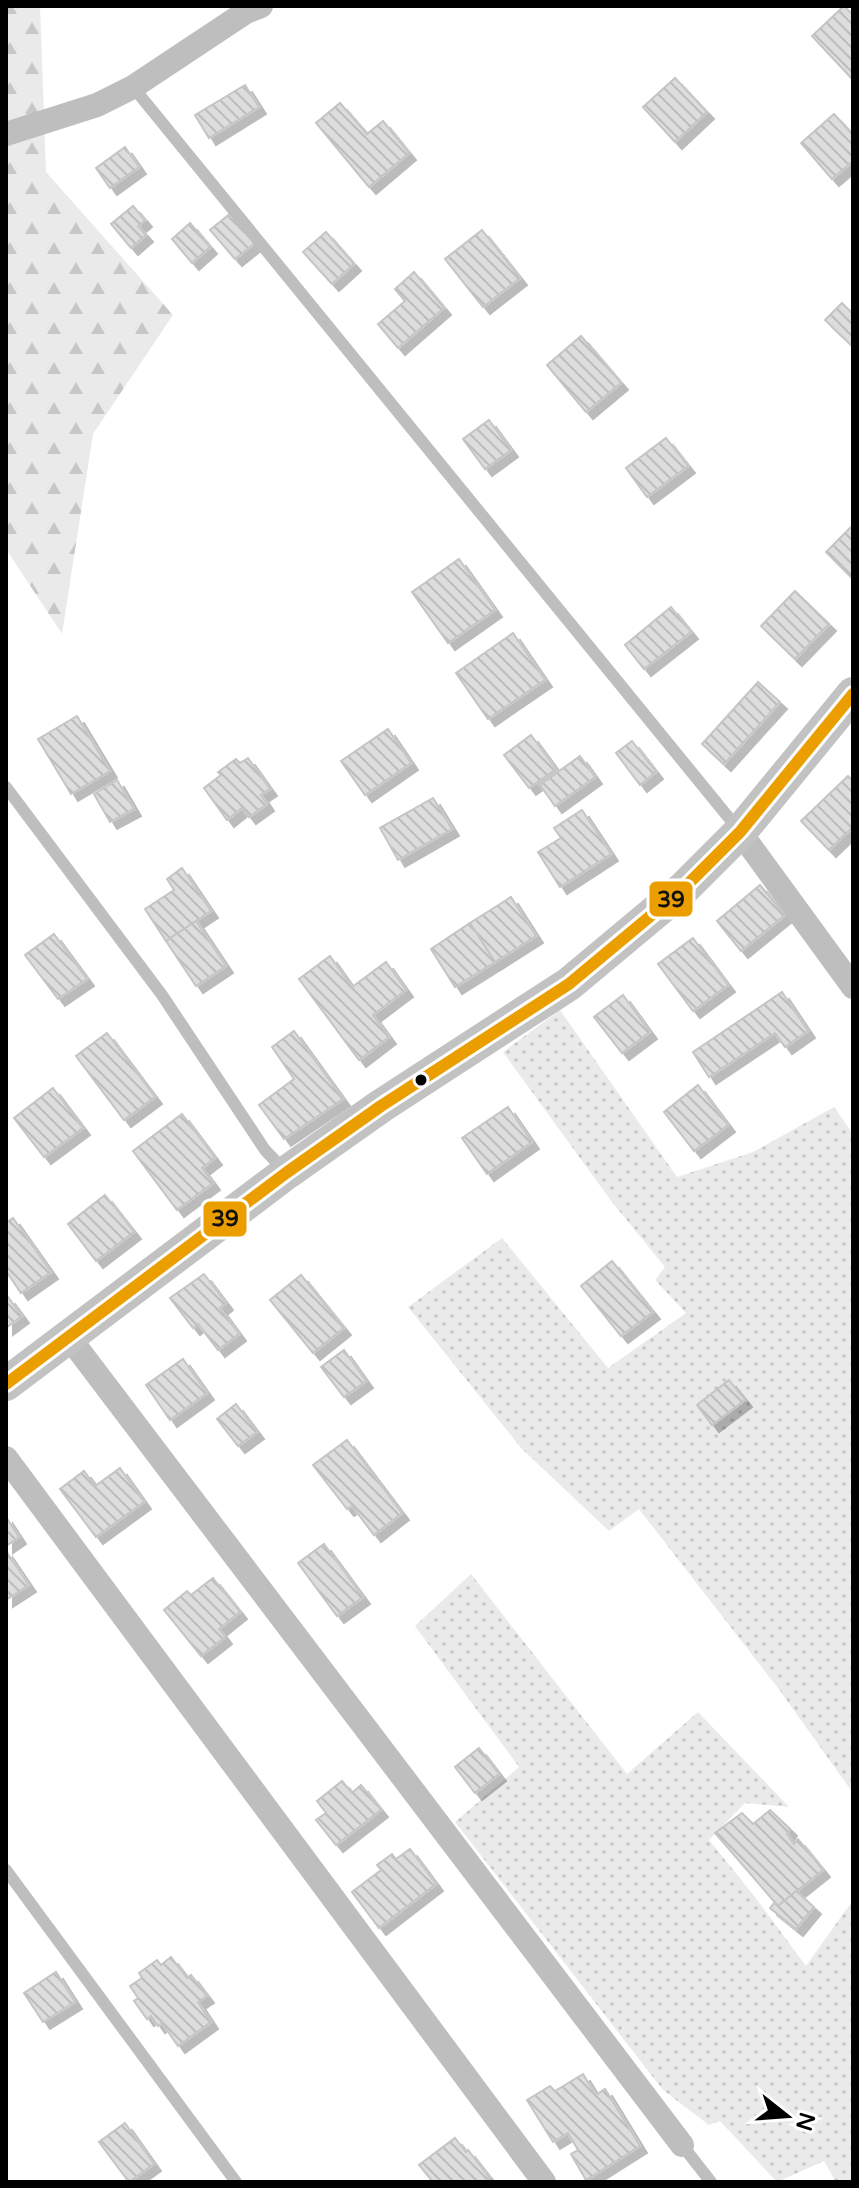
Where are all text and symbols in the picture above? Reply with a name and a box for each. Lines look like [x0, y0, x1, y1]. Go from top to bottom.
line badge: 39 [648, 880, 694, 918]
text: 39 [657, 887, 685, 913]
unlabelled marker [413, 1072, 429, 1088]
line badge: 39 [202, 1200, 248, 1238]
text: 39 [211, 1206, 239, 1232]
north arrow [747, 2076, 827, 2156]
text: N [790, 2109, 820, 2134]

